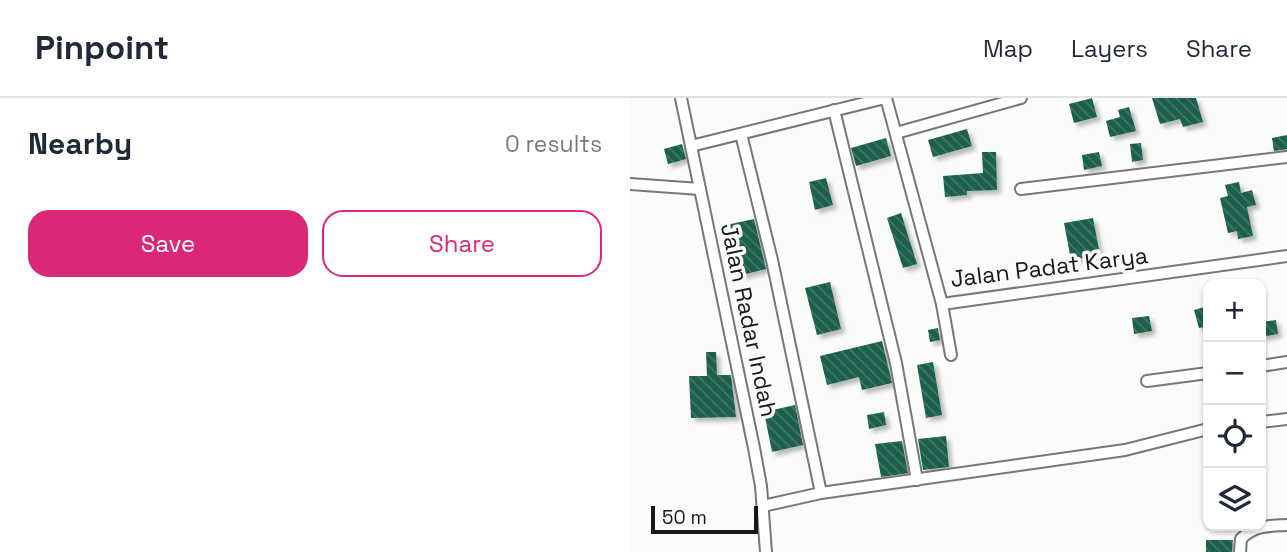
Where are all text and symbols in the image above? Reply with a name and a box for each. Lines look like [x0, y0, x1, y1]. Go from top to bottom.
text: Pinpoint [35, 27, 169, 69]
text: Map [983, 33, 1033, 64]
text: Layers [1071, 33, 1148, 64]
text: Share [1186, 33, 1252, 64]
text: Nearby [28, 124, 132, 163]
text: 0 results [505, 129, 602, 159]
button: Save [28, 210, 308, 277]
button: Share [322, 210, 602, 277]
street label: Jalan Radar Indah [714, 220, 784, 420]
street label: Jalan Padat Karya [949, 240, 1149, 294]
map controls [1203, 279, 1266, 531]
button: + [1203, 279, 1266, 342]
button: − [1203, 342, 1266, 405]
button: locate [1203, 405, 1266, 468]
button: layers [1203, 468, 1266, 531]
scale bar [651, 503, 758, 535]
text: 50 m [662, 505, 707, 530]

